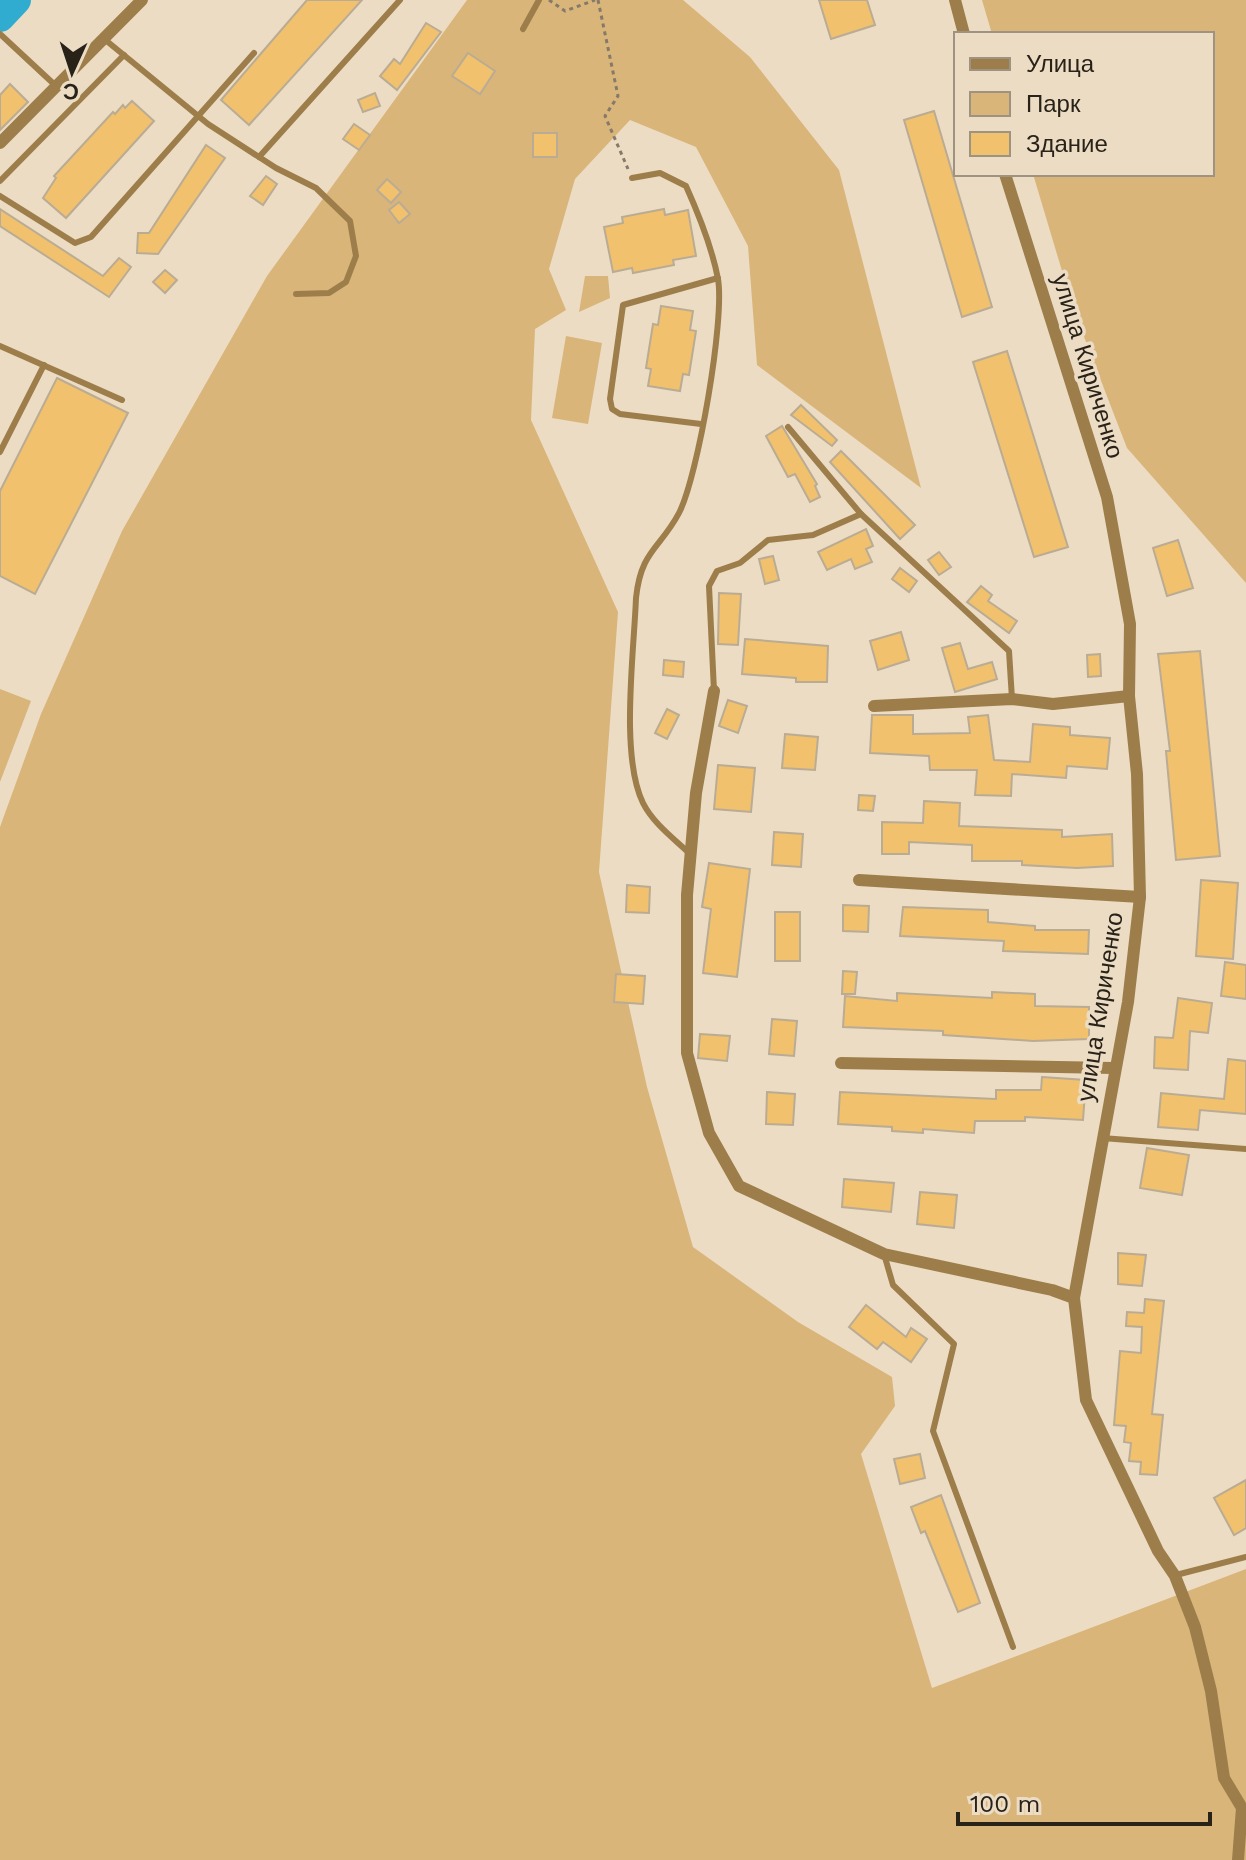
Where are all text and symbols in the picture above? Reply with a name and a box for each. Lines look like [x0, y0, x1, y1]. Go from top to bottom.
north arrow [32, 32, 112, 112]
legend [954, 32, 1214, 176]
text: Улица [1026, 50, 1095, 78]
text: С [62, 79, 80, 104]
text: Парк [1026, 90, 1081, 118]
text: Здание [1026, 130, 1108, 158]
street label: улица Кириченко [1047, 270, 1129, 462]
street label: улица Кириченко [1071, 910, 1129, 1104]
scale bar [958, 1776, 1210, 1826]
text: 100 m [970, 1790, 1040, 1818]

